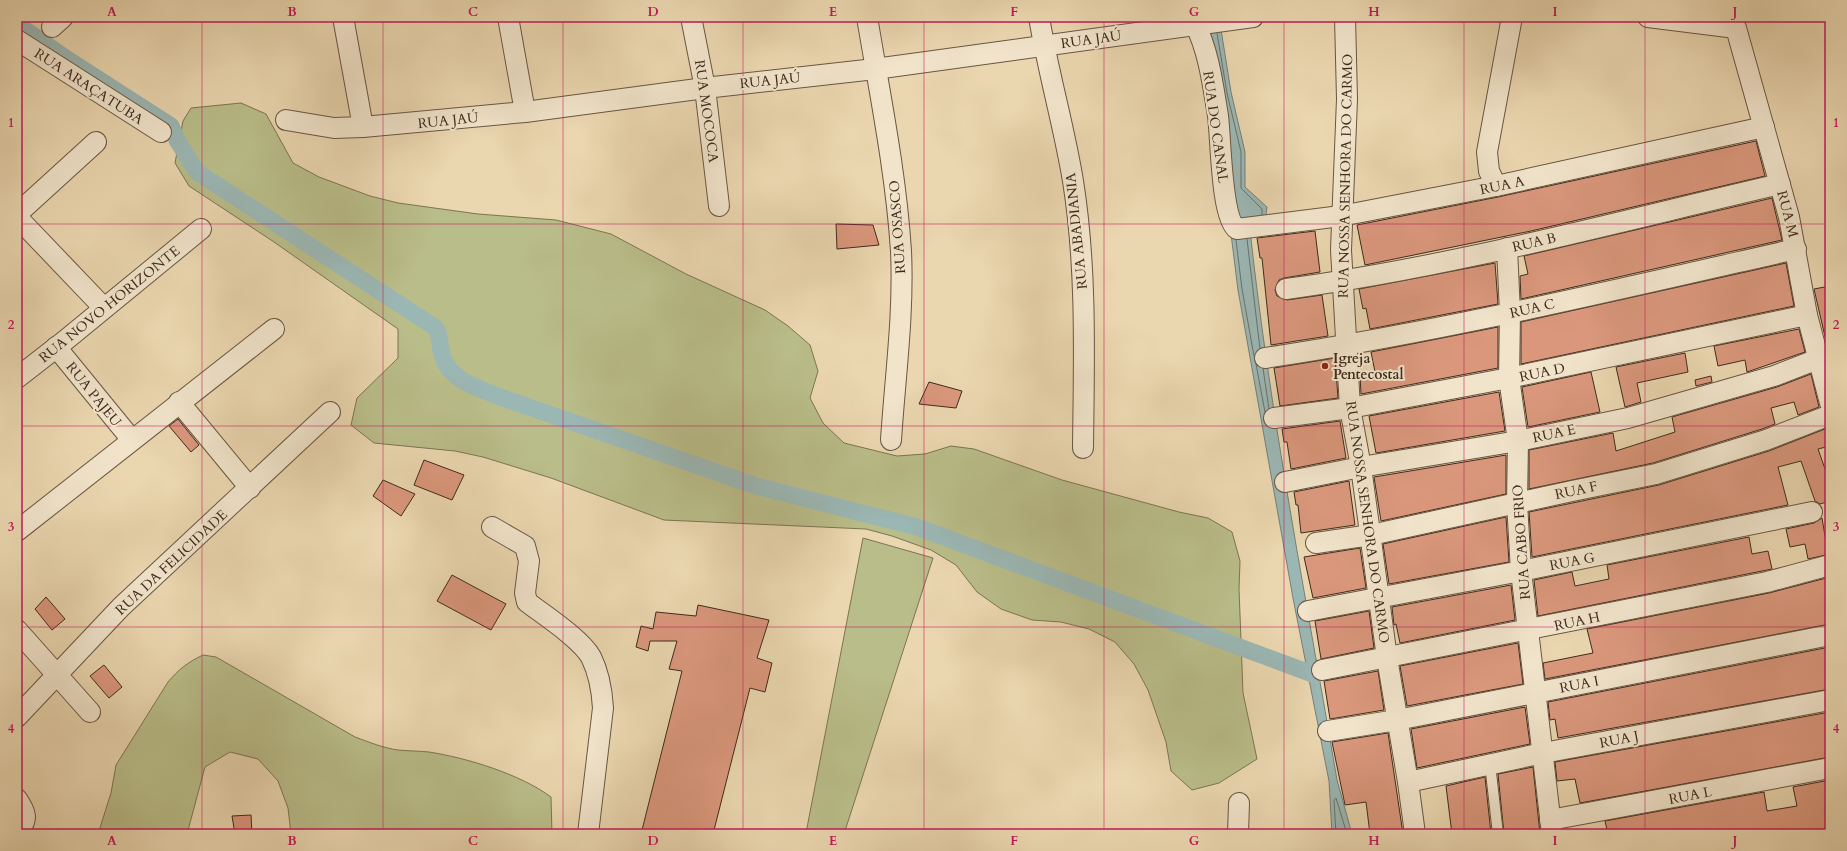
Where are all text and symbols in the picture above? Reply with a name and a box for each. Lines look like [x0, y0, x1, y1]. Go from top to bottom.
text: A [107, 3, 117, 21]
text: B [287, 3, 297, 21]
text: C [468, 3, 478, 21]
text: D [647, 3, 659, 21]
text: E [829, 3, 837, 21]
text: F [1010, 3, 1018, 21]
text: G [1189, 3, 1200, 21]
text: H [1368, 3, 1380, 21]
text: I [1552, 3, 1558, 21]
text: J [1731, 3, 1738, 21]
street label: RUA JAÚ [1060, 26, 1123, 53]
street label: RUA ARAÇATUBA [31, 44, 147, 129]
street label: RUA NOSSA SENHORA DO CARMO [1334, 54, 1357, 298]
street label: RUA MOCOCA [690, 58, 723, 164]
street label: RUA JAÚ [739, 68, 802, 93]
street label: RUA DO CANAL [1198, 70, 1233, 185]
street label: RUA JAÚ [417, 108, 480, 133]
text: 1 [8, 114, 14, 132]
text: 1 [1833, 114, 1839, 132]
street label: RUA ABADIANIA [1061, 172, 1092, 290]
street label: RUA A [1478, 172, 1526, 199]
street label: RUA OSASCO [885, 180, 910, 274]
street label: RUA M [1772, 188, 1803, 240]
street label: RUA B [1510, 228, 1558, 257]
street label: RUA NOVO HORIZONTE [35, 241, 184, 367]
street label: RUA C [1508, 294, 1557, 323]
text: 2 [8, 316, 15, 334]
text: 2 [1833, 316, 1840, 334]
place label: Igreja Pentecostal [1333, 349, 1404, 384]
street label: RUA PAJEU [62, 358, 126, 431]
street label: RUA D [1518, 358, 1567, 387]
marker: Igreja Pentecostal [1320, 361, 1330, 371]
street label: RUA NOSSA SENHORA DO CARMO [1341, 400, 1394, 644]
street label: RUA E [1531, 420, 1578, 447]
street label: RUA F [1553, 477, 1599, 504]
street label: RUA CABO FRIO [1508, 484, 1535, 600]
street label: RUA DA FELICIDADE [111, 505, 232, 619]
text: 3 [8, 518, 15, 536]
text: 3 [1833, 518, 1840, 536]
street label: RUA G [1548, 548, 1596, 575]
street label: RUA H [1552, 607, 1602, 636]
street label: RUA I [1558, 671, 1601, 698]
text: 4 [8, 720, 15, 738]
text: 4 [1833, 720, 1840, 738]
street label: RUA J [1598, 726, 1641, 753]
street label: RUA L [1667, 782, 1714, 809]
text: A [107, 832, 117, 850]
text: B [287, 832, 297, 850]
text: C [468, 832, 478, 850]
text: D [647, 832, 659, 850]
text: E [829, 832, 837, 850]
text: F [1010, 832, 1018, 850]
text: G [1189, 832, 1200, 850]
text: H [1368, 832, 1380, 850]
text: I [1552, 832, 1558, 850]
text: J [1731, 832, 1738, 850]

